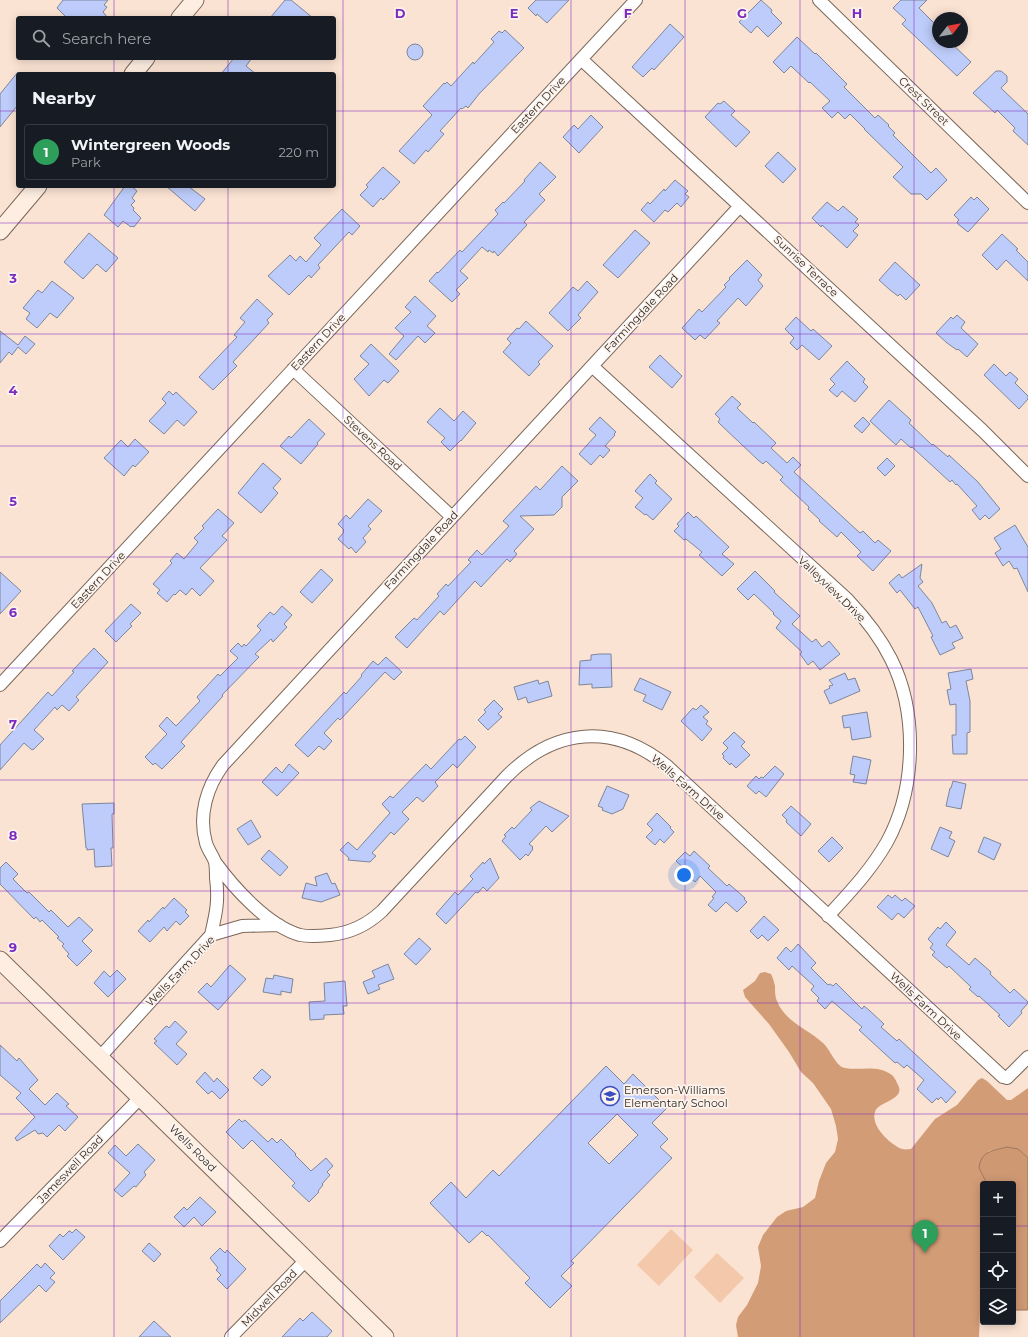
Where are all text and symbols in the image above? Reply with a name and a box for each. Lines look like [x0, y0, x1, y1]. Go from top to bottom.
text: D [395, 5, 406, 21]
text: E [510, 5, 519, 21]
text: F [624, 5, 632, 21]
text: G [737, 5, 747, 21]
text: H [852, 5, 862, 21]
north arrow [932, 12, 968, 48]
search box [16, 16, 336, 60]
icon: search [30, 27, 52, 49]
text: Search here [62, 29, 151, 48]
street label: Eastern Drive [508, 73, 568, 137]
street label: Crest Street [896, 73, 953, 129]
text: Nearby [32, 88, 96, 108]
text: Wintergreen Woods [71, 135, 230, 154]
text: 1 [43, 144, 49, 160]
text: 220 m [278, 144, 319, 160]
text: Park [71, 154, 101, 170]
street label: Sunrise Terrace [771, 232, 842, 300]
text: 3 [8, 270, 17, 286]
street label: Farmingdale Road [601, 271, 681, 355]
street label: Eastern Drive [288, 310, 348, 374]
text: 4 [9, 382, 18, 398]
street label: Stevens Road [341, 412, 405, 474]
text: 5 [9, 493, 17, 509]
street label: Farmingdale Road [381, 508, 461, 592]
street label: Eastern Drive [68, 548, 128, 612]
street label: Valleyview Drive [795, 553, 869, 625]
text: 6 [9, 604, 18, 620]
text: 7 [9, 716, 17, 732]
street label: Wells Farm Drive [648, 751, 728, 823]
text: 8 [9, 827, 18, 843]
your location [674, 865, 694, 885]
street label: Wells Farm Drive [143, 932, 218, 1009]
text: 9 [9, 939, 17, 955]
street label: Wells Farm Drive [887, 969, 965, 1043]
place label: Emerson-Williams Elementary School [624, 1083, 728, 1110]
school or university icon: Emerson-Williams Elementary School [599, 1085, 621, 1107]
street label: Wells Road [166, 1121, 220, 1175]
street label: Jameswell Road [33, 1132, 106, 1207]
map controls [980, 1181, 1016, 1325]
button: + [980, 1181, 1016, 1217]
button: − [980, 1217, 1016, 1253]
pin: 1 [912, 1220, 938, 1253]
button: locate [980, 1253, 1016, 1289]
street label: Midwell Road [238, 1266, 300, 1330]
button: layers [980, 1289, 1016, 1325]

